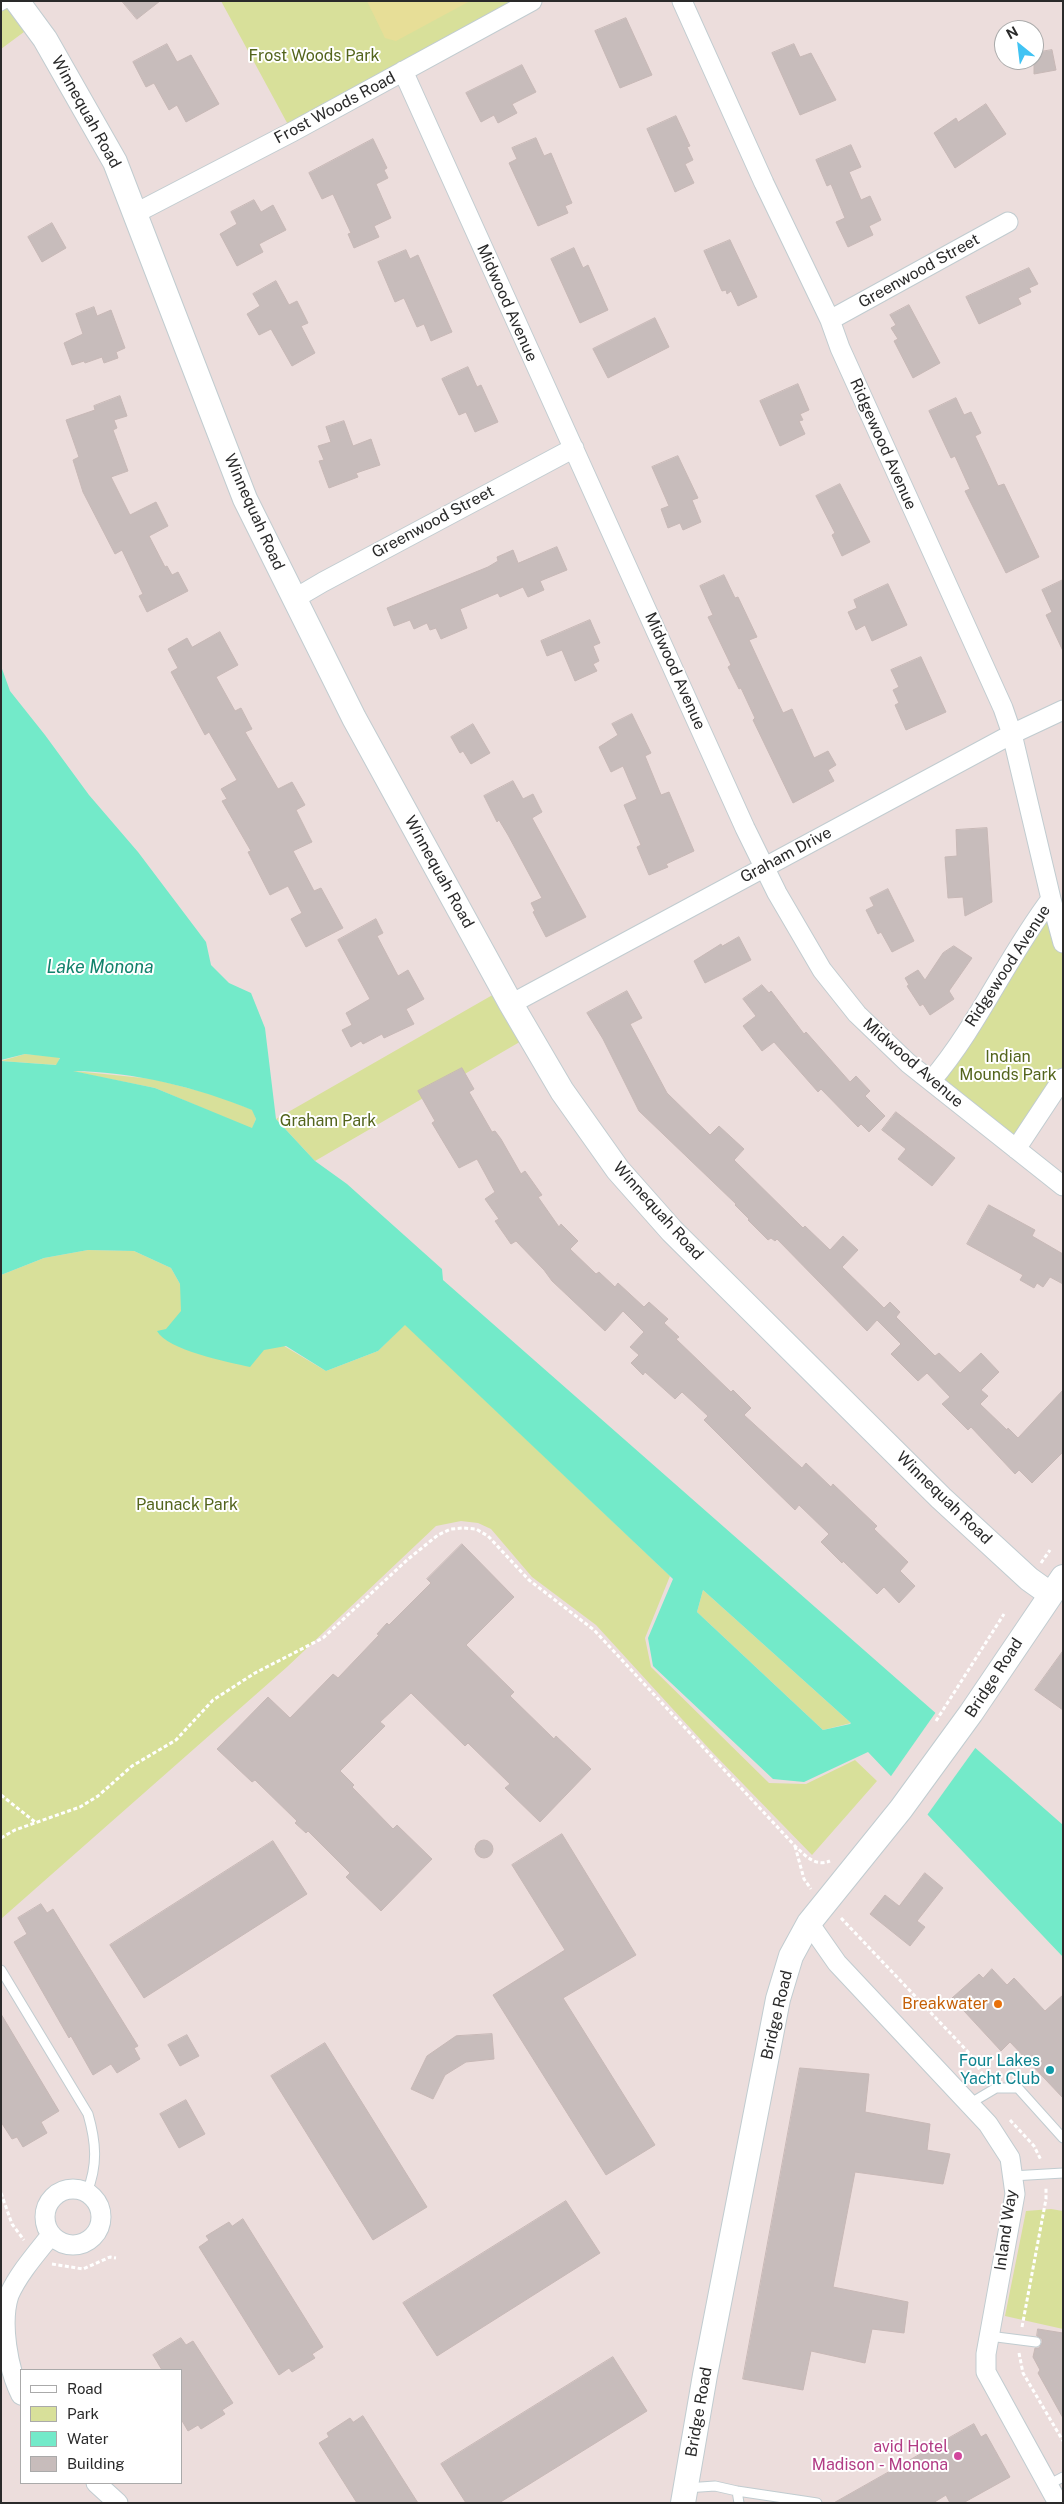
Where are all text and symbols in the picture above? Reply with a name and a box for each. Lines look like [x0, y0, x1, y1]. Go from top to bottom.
north arrow [994, 20, 1044, 70]
text: N [1004, 23, 1021, 42]
park label: Frost Woods Park [249, 46, 379, 66]
street label: Winnequah Road [47, 52, 125, 172]
street label: Frost Woods Road [271, 68, 399, 148]
street label: Greenwood Street [855, 230, 983, 312]
street label: Midwood Avenue [473, 241, 541, 365]
street label: Ridgewood Avenue [845, 375, 921, 513]
street label: Winnequah Road [220, 451, 288, 573]
street label: Greenwood Street [369, 482, 497, 562]
street label: Midwood Avenue [641, 609, 709, 733]
street label: Winnequah Road [400, 812, 478, 932]
street label: Graham Drive [737, 823, 835, 887]
street label: Ridgewood Avenue [961, 901, 1055, 1031]
water label: Lake Monona [46, 956, 154, 978]
street label: Midwood Avenue [859, 1014, 967, 1112]
park label: Indian Mounds Park [959, 1047, 1057, 1085]
park label: Graham Park [280, 1111, 376, 1131]
street label: Winnequah Road [609, 1158, 707, 1264]
street label: Winnequah Road [892, 1447, 996, 1549]
park label: Paunack Park [136, 1495, 238, 1515]
street label: Bridge Road [961, 1635, 1027, 1721]
street label: Bridge Road [757, 1969, 797, 2061]
place label: Breakwater [902, 1994, 988, 2014]
marker: Breakwater [992, 1998, 1004, 2010]
place label: Four Lakes Yacht Club [959, 2051, 1040, 2089]
marker: Four Lakes Yacht Club [1044, 2064, 1056, 2076]
street label: Inland Way [991, 2188, 1021, 2272]
street label: Bridge Road [682, 2366, 716, 2458]
legend [20, 2369, 182, 2484]
text: Road [67, 2380, 103, 2397]
text: Park [67, 2405, 99, 2422]
text: Water [67, 2430, 109, 2447]
place label: avid Hotel Madison - Monona [812, 2437, 948, 2475]
marker: avid Hotel Madison - Monona [952, 2450, 964, 2462]
text: Building [67, 2455, 125, 2472]

